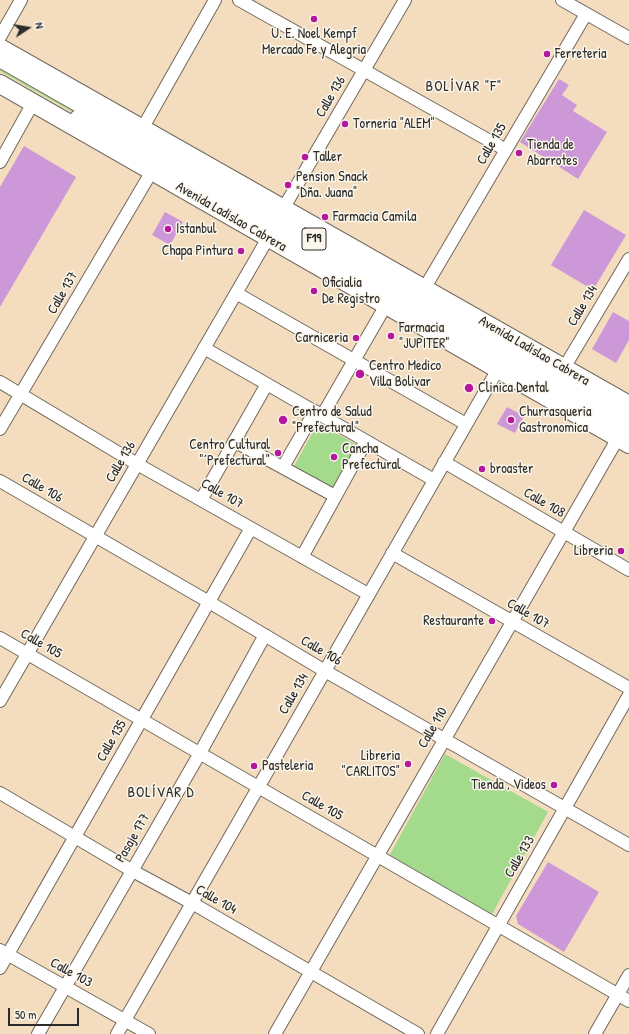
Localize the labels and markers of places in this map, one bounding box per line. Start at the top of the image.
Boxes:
marker: U. E. Noel Kempf Mercado Fe y Alegria [309,14,319,24]
place label: U. E. Noel Kempf Mercado Fe y Alegria [262,26,366,58]
place label: Ferreteria [555,46,607,62]
marker: Ferreteria [542,49,552,59]
place label: Torneria "ALEM" [353,116,435,132]
marker: Torneria "ALEM" [340,119,350,129]
place label: Tienda de Abarrotes [527,137,577,170]
marker: Tienda de Abarrotes [514,148,524,158]
place label: Taller [313,149,342,165]
marker: Taller [300,152,310,162]
place label: Pension Snack "Dña. Juana" [296,169,368,202]
marker: Pension Snack "Dña. Juana" [283,180,293,190]
place label: Farmacia Camila [333,209,416,225]
marker: Farmacia Camila [320,212,330,222]
place label: Istanbul [176,221,216,237]
marker: Istanbul [163,224,173,234]
place label: Chapa Pintura [162,243,233,259]
marker: Chapa Pintura [236,246,246,256]
place label: Oficialia De Registro [322,275,380,308]
marker: Oficialia De Registro [309,286,319,296]
place label: Farmacia "JUPITER" [399,320,449,352]
place label: Carniceria [295,330,348,346]
marker: Farmacia "JUPITER" [386,331,396,341]
marker: Carniceria [351,333,361,343]
place label: Centro Medico Villa Bolivar [369,358,441,390]
marker: Centro Medico Villa Bolivar [354,368,366,380]
place label: Clinica Dental [478,380,549,396]
marker: Clinica Dental [463,382,475,394]
place label: Centro de Salud "Prefectural" [292,404,372,436]
place label: Churrasqueria Gastronomica [519,404,591,436]
marker: Centro de Salud "Prefectural" [277,414,289,426]
marker: Churrasqueria Gastronomica [506,415,516,425]
place label: Centro Cultural "´Prefectural" [189,437,270,470]
place label: Cancha Prefectural [342,441,401,474]
marker: Centro Cultural "´Prefectural" [273,448,283,458]
marker: Cancha Prefectural [329,452,339,462]
place label: broaster [490,461,533,477]
marker: broaster [477,464,487,474]
place label: Libreria [574,543,613,559]
marker: Libreria [616,546,626,556]
place label: Restaurante [423,613,484,629]
marker: Restaurante [487,616,497,626]
place label: Libreria "CARLITOS" [341,748,400,780]
place label: Pasteleria [262,758,313,774]
marker: Libreria "CARLITOS" [403,759,413,769]
marker: Pasteleria [249,761,259,771]
place label: Tienda , Videos [471,777,546,793]
marker: Tienda , Videos [549,780,559,790]

